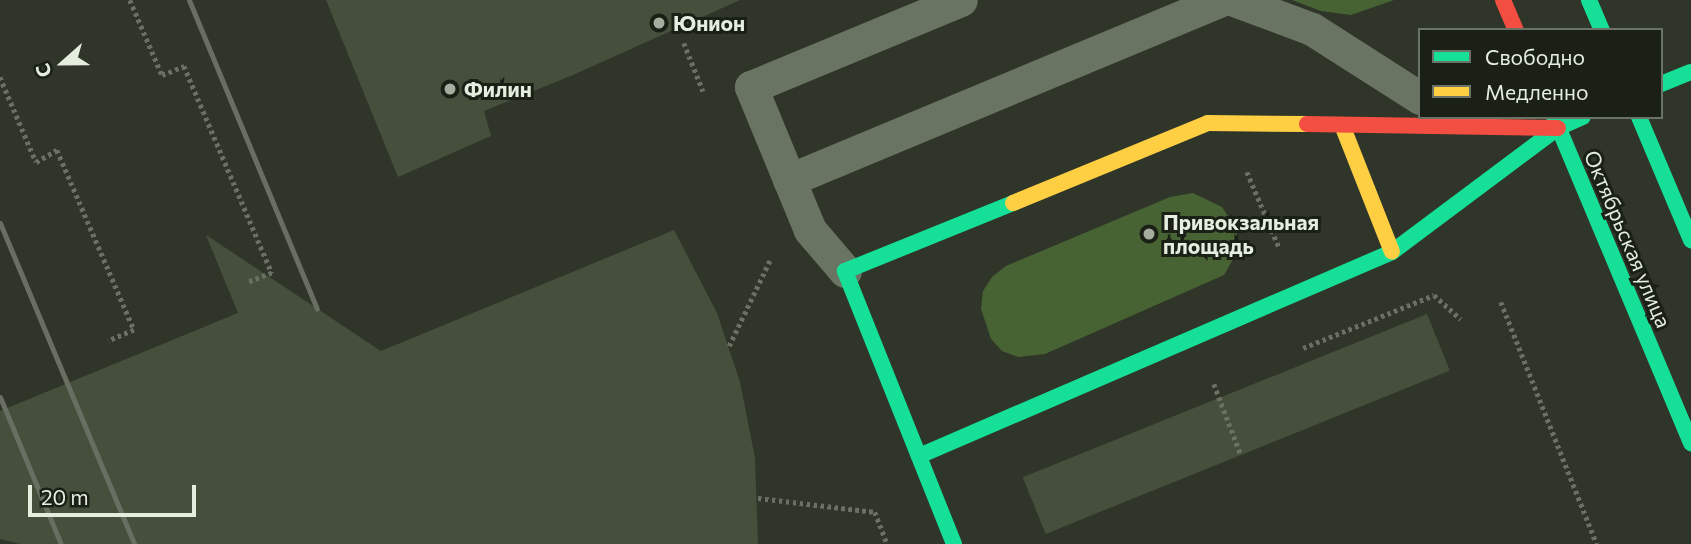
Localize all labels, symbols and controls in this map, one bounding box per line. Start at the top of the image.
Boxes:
place label: Юнион [673,10,745,36]
marker: Юнион [651,15,667,31]
north arrow [28,28,98,98]
legend [1418,28,1663,119]
text: Свободно [1485,44,1585,69]
text: С [30,61,56,81]
place label: Филин [464,76,532,102]
text: Медленно [1485,79,1589,104]
marker: Филин [442,81,458,97]
street label: Октябрьская улица [1579,147,1677,331]
place label: Привокзальная площадь [1163,209,1319,259]
marker: Привокзальная площадь [1141,226,1157,242]
scale bar [32,470,200,514]
text: 20 m [41,484,89,509]

